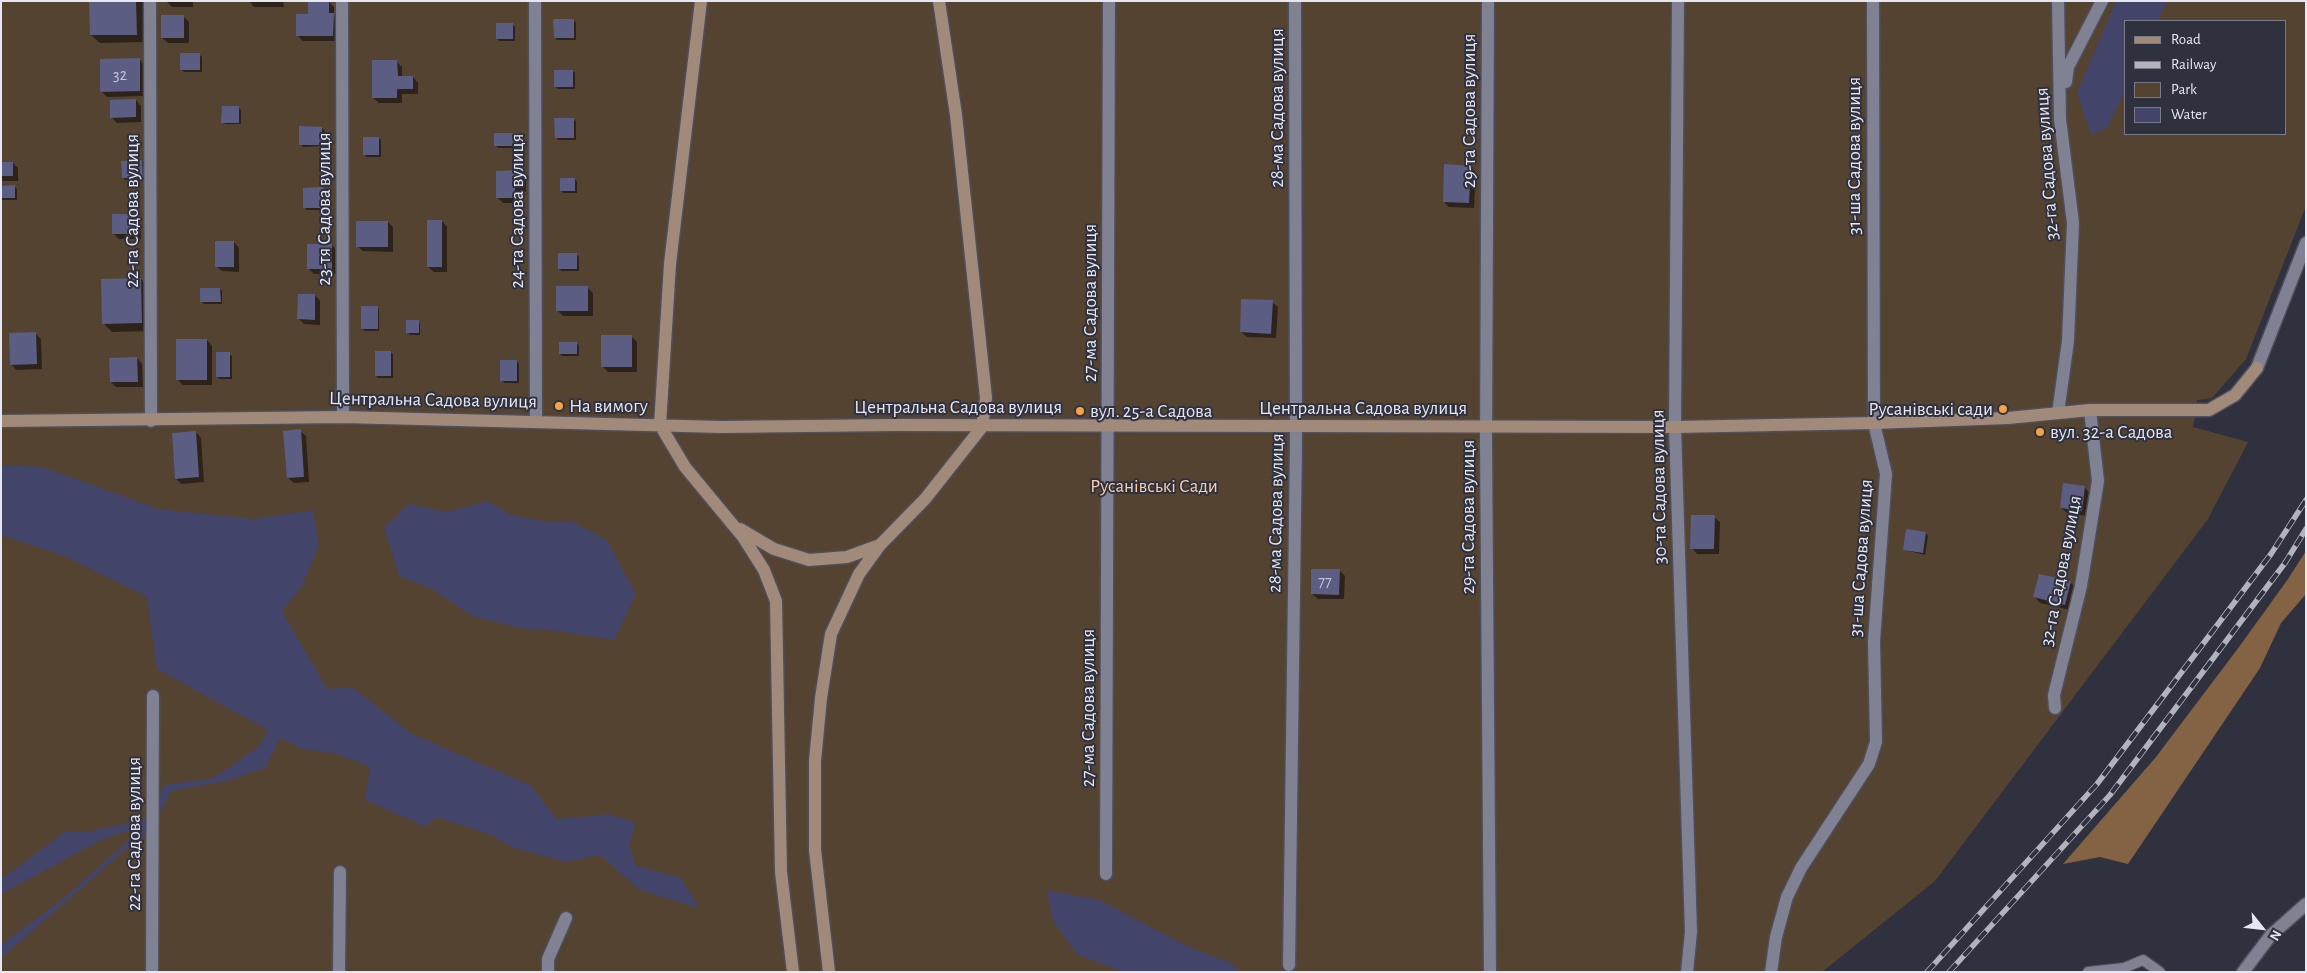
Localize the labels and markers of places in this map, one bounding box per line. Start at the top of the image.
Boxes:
place label: На вимогу [569,395,648,417]
place label: Русанівські сади [1868,398,1993,420]
marker: На вимогу [553,400,565,412]
place label: вул. 25-а Садова [1090,400,1213,422]
marker: Русанівські сади [1997,403,2009,415]
marker: вул. 25-а Садова [1074,405,1086,417]
place label: вул. 32-а Садова [2050,421,2172,443]
marker: вул. 32-а Садова [2034,426,2046,438]

